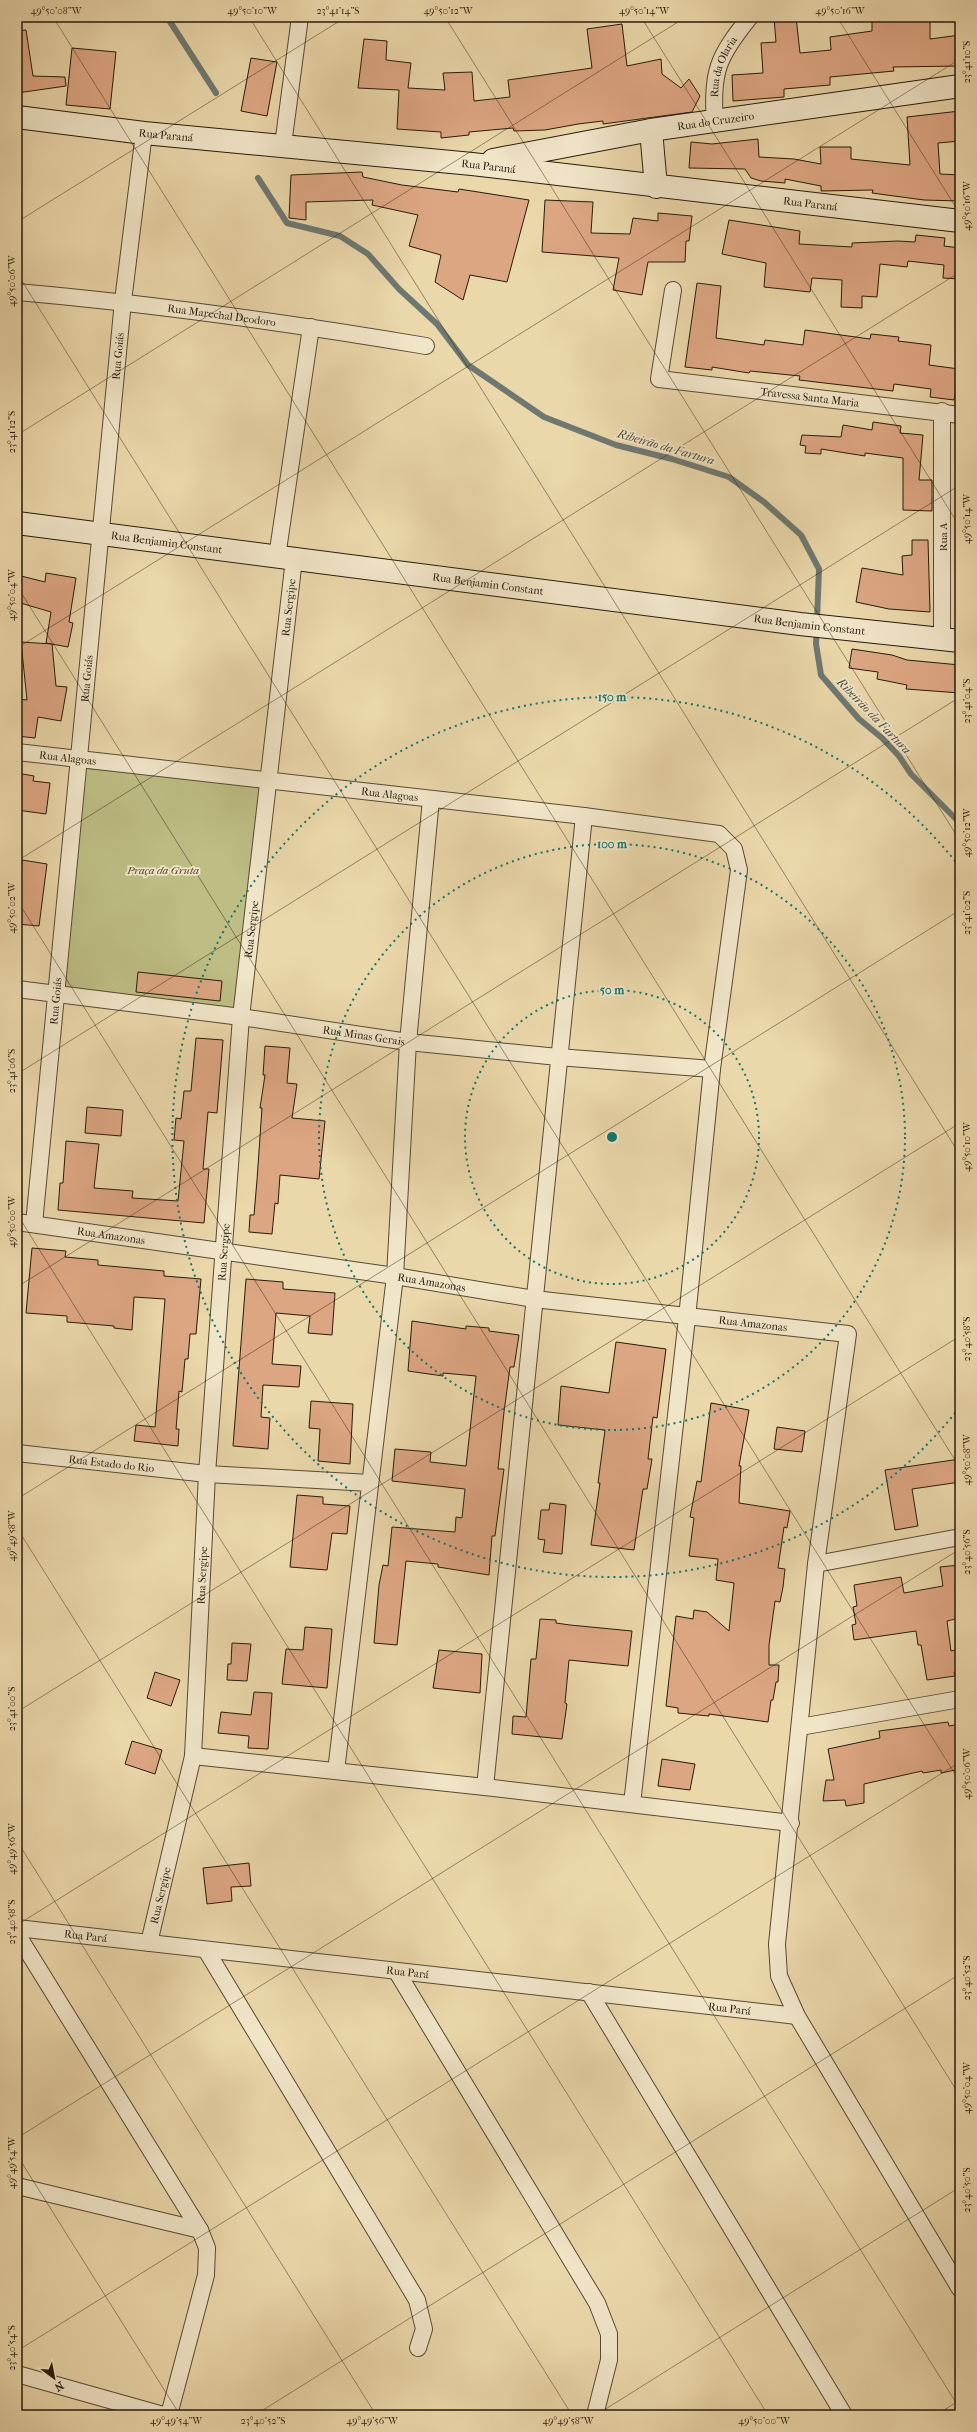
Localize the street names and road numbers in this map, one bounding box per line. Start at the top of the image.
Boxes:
street label: Rua da Olaria [707,33,740,98]
street label: Rua do Cruzeiro [676,109,755,133]
street label: Rua Paraná [138,126,194,144]
street label: Rua Paraná [461,157,517,176]
street label: Rua Paraná [782,194,839,213]
street label: Rua Marechal Deodoro [167,301,277,329]
street label: Rua Goiás [109,332,126,380]
street label: Travessa Santa Maria [760,385,861,409]
street label: Rua A [937,522,950,551]
street label: Rua Benjamin Constant [110,529,223,556]
street label: Rua Benjamin Constant [432,570,545,597]
street label: Rua Sergipe [279,577,298,637]
street label: Rua Benjamin Constant [753,612,866,637]
street label: Rua Goiás [78,654,95,703]
street label: Rua Alagoas [38,748,97,767]
street label: Rua Alagoas [360,784,419,804]
street label: Rua Sergipe [241,899,261,959]
street label: Rua Goiás [47,977,64,1025]
street label: Rua Minas Gerais [322,1023,406,1048]
street label: Rua Sergipe [215,1222,232,1281]
street label: Rua Amazonas [76,1224,146,1247]
street label: Rua Amazonas [397,1270,467,1294]
street label: Rua Amazonas [718,1313,788,1334]
street label: Rua Estado do Rio [68,1452,155,1475]
street label: Rua Sergipe [194,1546,210,1605]
street label: Rua Sergipe [147,1865,173,1925]
street label: Rua Pará [64,1927,109,1945]
street label: Rua Pará [385,1963,430,1981]
street label: Rua Pará [707,2000,752,2017]

